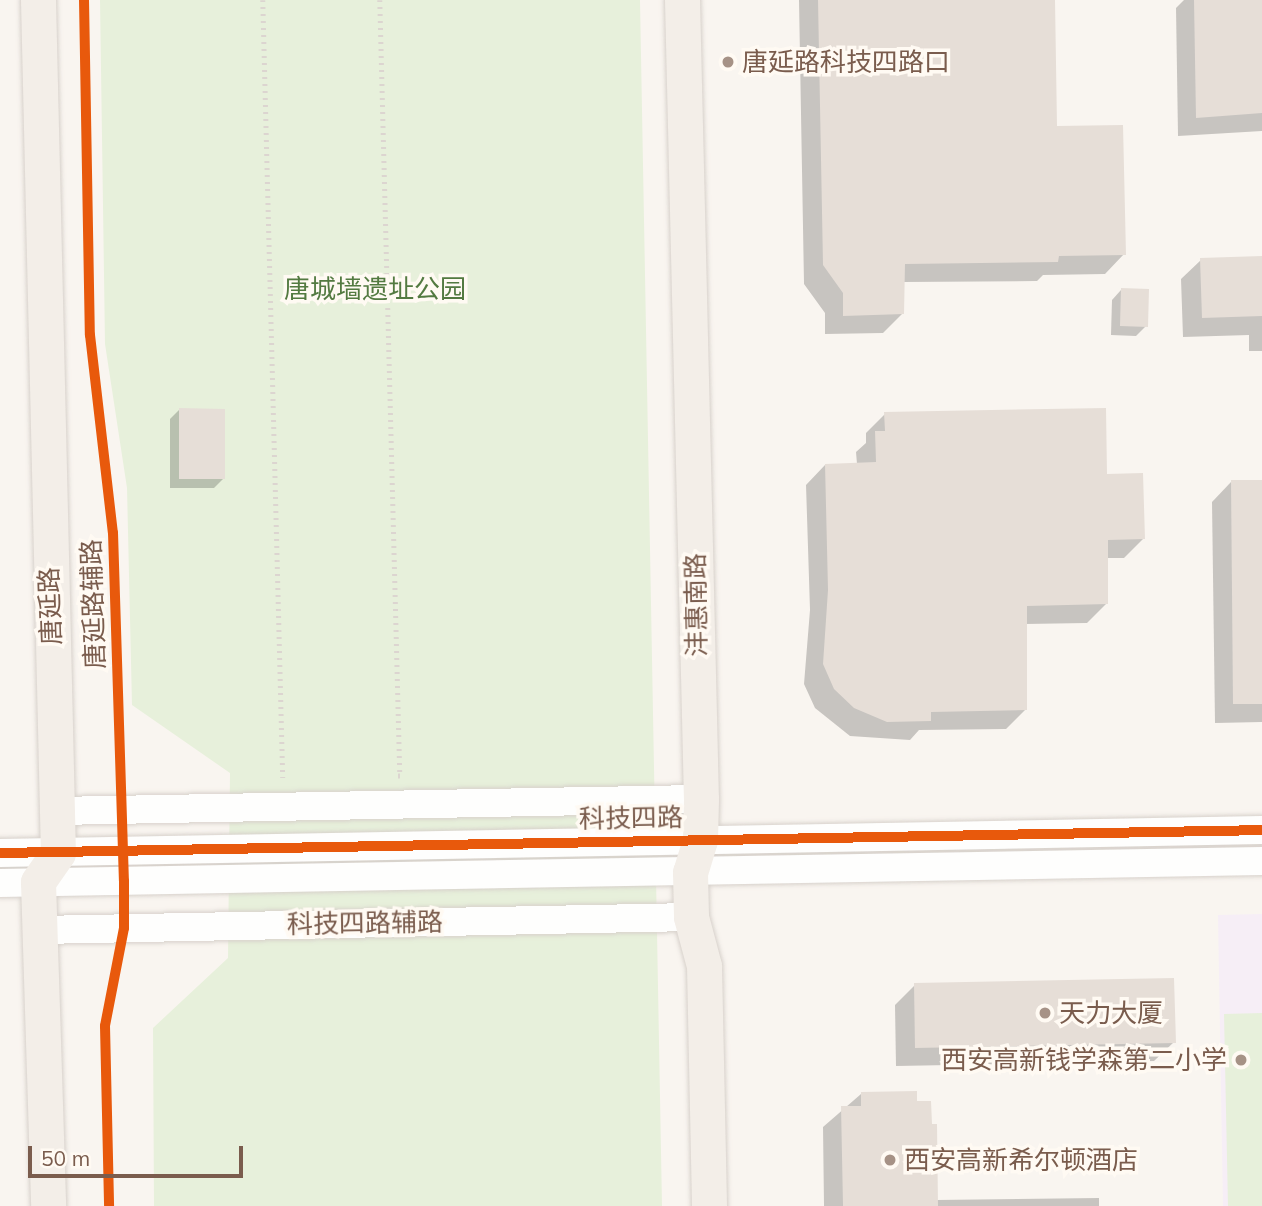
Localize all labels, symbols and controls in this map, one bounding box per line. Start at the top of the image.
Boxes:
place label: 唐延路科技四路口 [742,46,950,78]
marker: 唐延路科技四路口 [720,54,736,70]
park label: 唐城墙遗址公园 [284,273,466,305]
street label: 唐延路辅路 [75,538,111,670]
street label: 沣惠南路 [679,553,713,657]
street label: 唐延路 [33,566,67,646]
street label: 科技四路 [579,801,683,835]
street label: 科技四路辅路 [287,906,443,940]
place label: 天力大厦 [1059,997,1163,1029]
marker: 天力大厦 [1037,1005,1053,1021]
place label: 西安高新钱学森第二小学 [941,1044,1227,1076]
marker: 西安高新钱学森第二小学 [1233,1052,1249,1068]
scale bar [32,1132,247,1176]
place label: 西安高新希尔顿酒店 [904,1144,1138,1176]
text: 50 m [41,1145,90,1171]
marker: 西安高新希尔顿酒店 [882,1152,898,1168]

